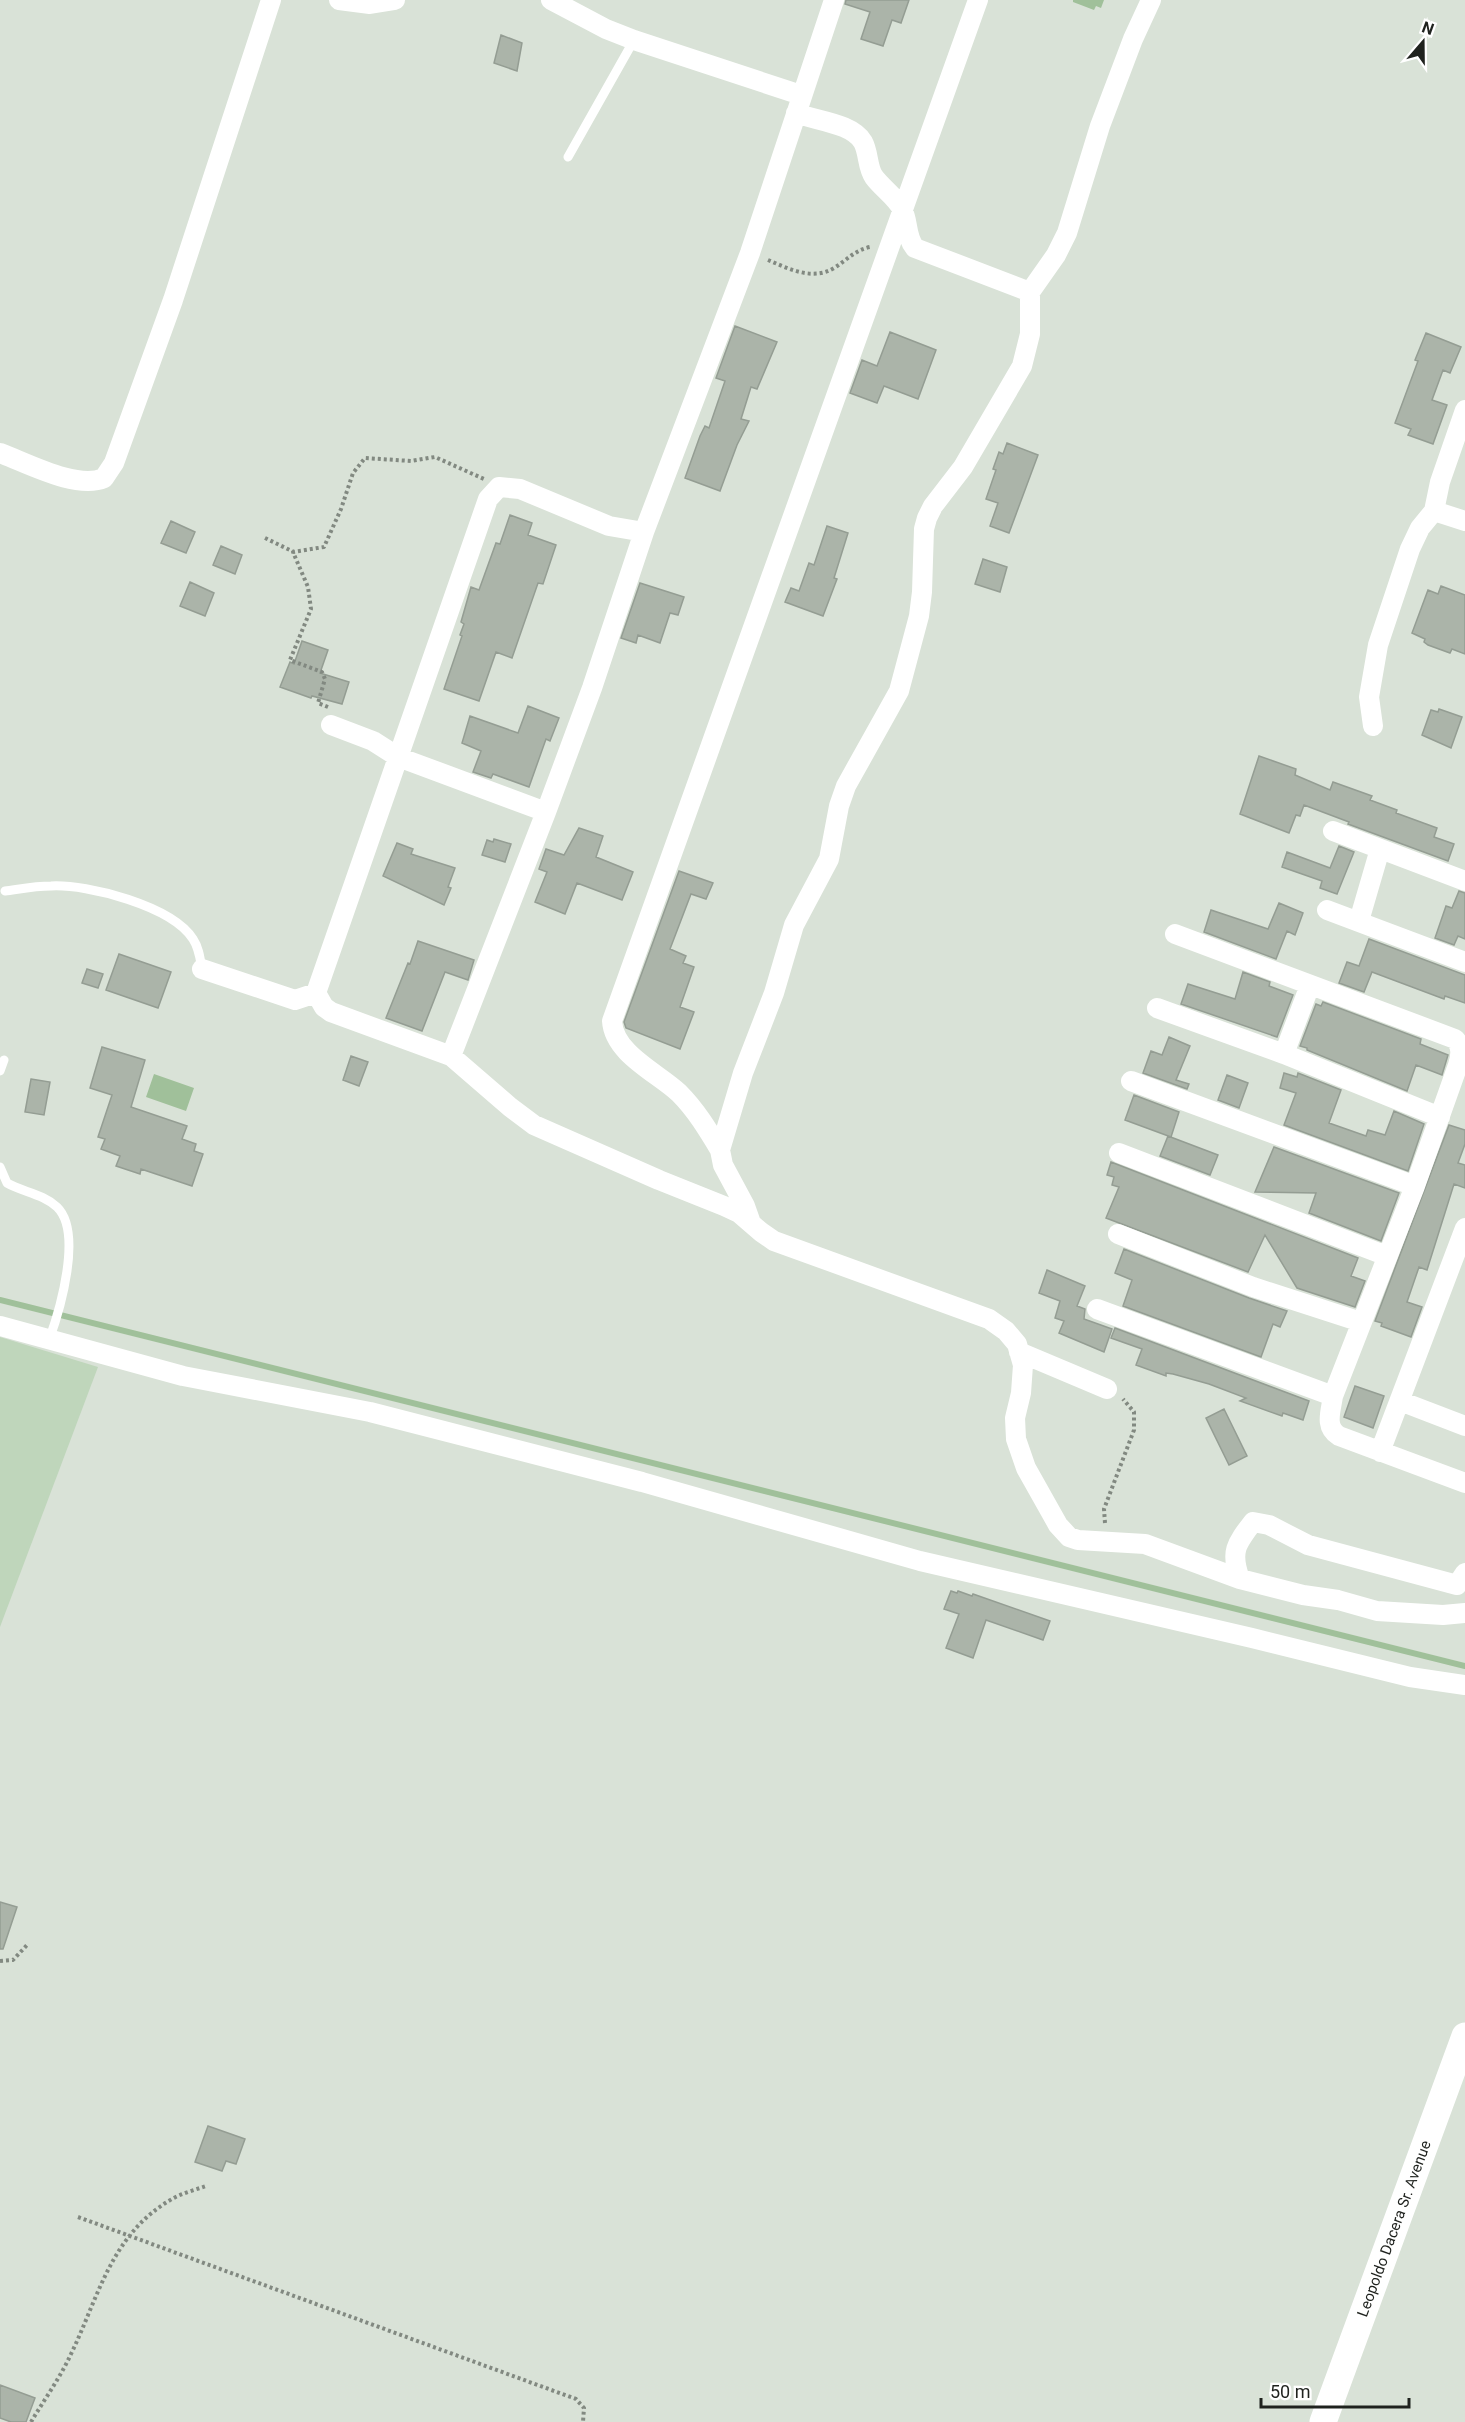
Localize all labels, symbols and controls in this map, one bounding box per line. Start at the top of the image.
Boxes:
north arrow [1393,12,1453,72]
text: N [1419,18,1437,39]
street label: Leopoldo Dacera Sr. Avenue [1353,2138,1435,2319]
scale bar [1261,2371,1410,2409]
text: 50 m [1270,2381,1310,2402]

